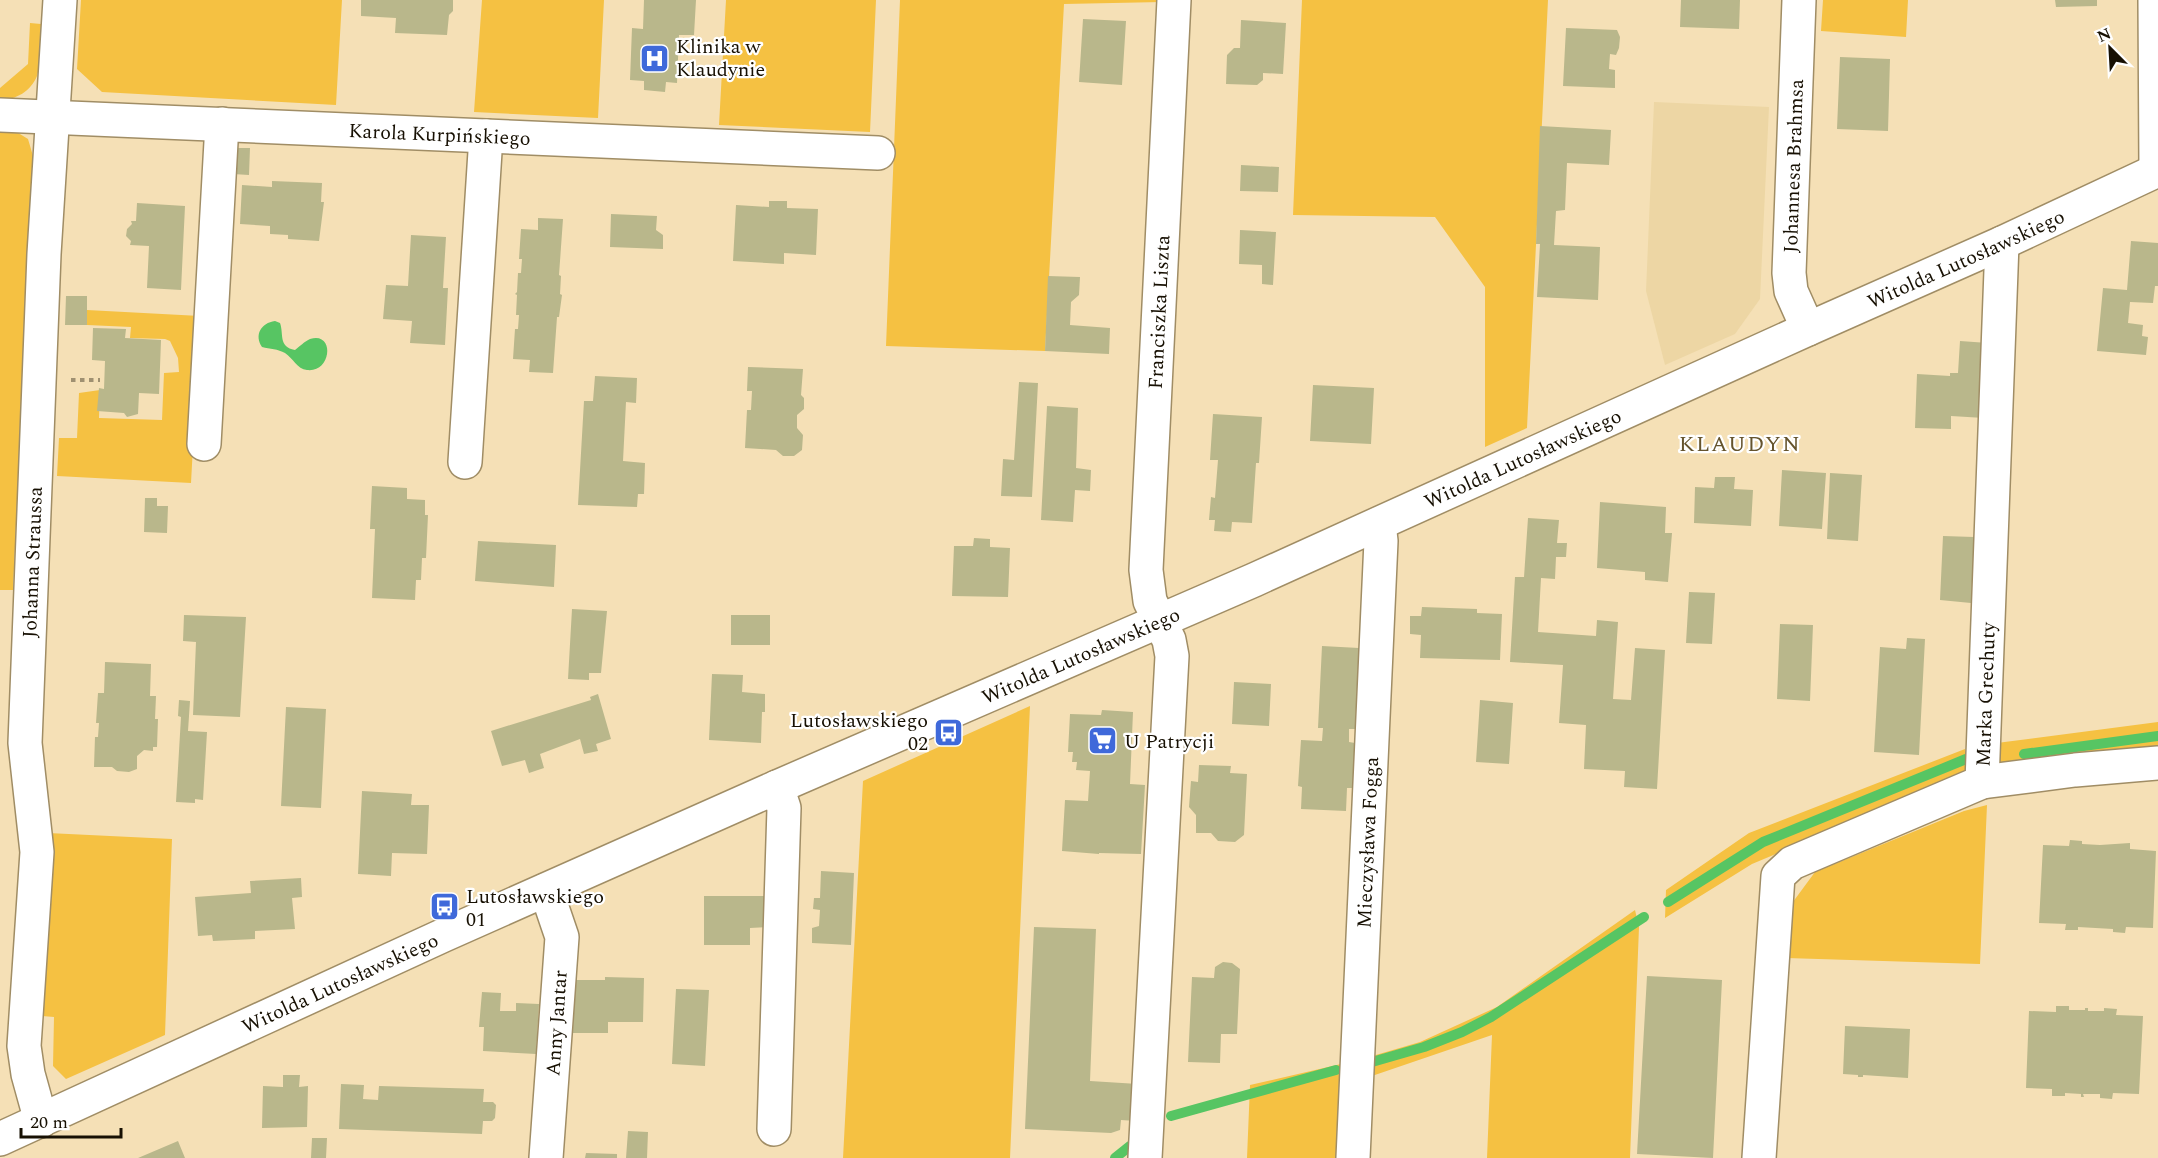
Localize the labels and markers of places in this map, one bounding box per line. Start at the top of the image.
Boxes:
place label: Klinika w Klaudynie [676,32,765,85]
hospital icon: Klinika w Klaudynie [639,42,671,74]
place label: Lutosławskiego 02 [790,706,928,759]
bus stop icon: Lutosławskiego 02 [933,716,965,748]
supermarket icon: U Patrycji [1087,725,1119,757]
place label: U Patrycji [1124,727,1214,757]
place label: Lutosławskiego 01 [466,882,604,935]
bus stop icon: Lutosławskiego 01 [429,891,461,923]

